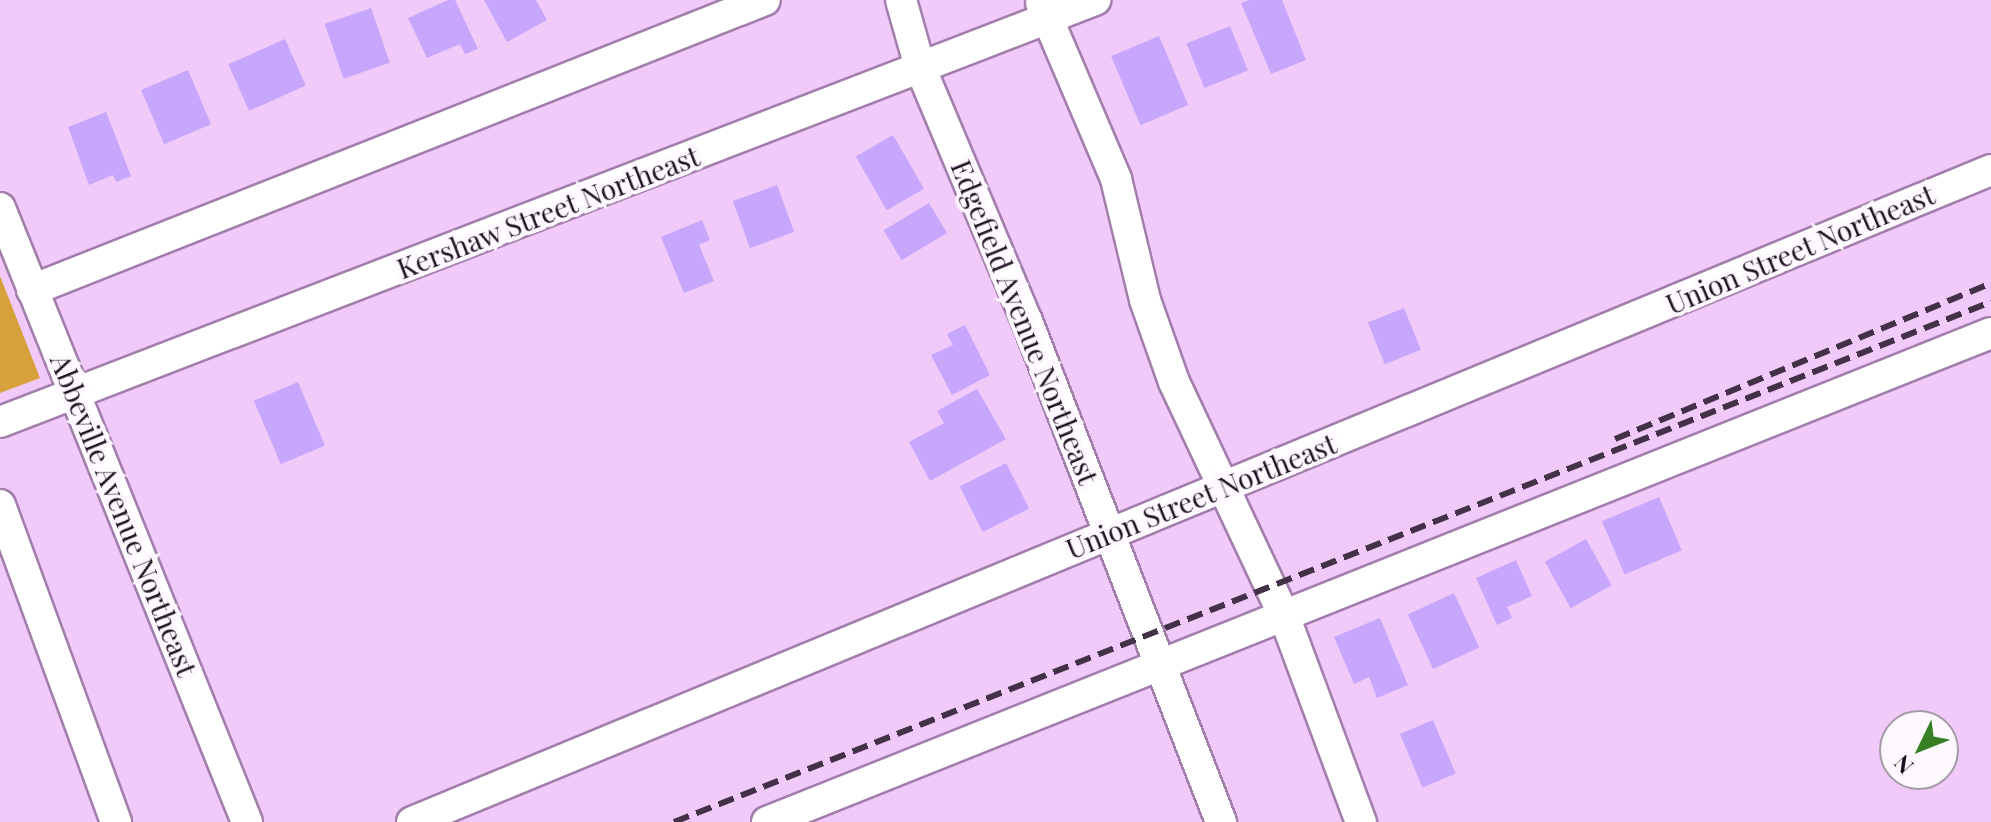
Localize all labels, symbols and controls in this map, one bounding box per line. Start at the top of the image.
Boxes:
street label: Kershaw Street Northeast [391,139,705,285]
street label: Edgefield Avenue Northeast [944,154,1106,490]
street label: Union Street Northeast [1661,177,1939,321]
street label: Abbeville Avenue Northeast [44,349,204,681]
street label: Union Street Northeast [1061,426,1341,566]
north arrow [1879,710,1959,790]
text: N [1887,749,1919,781]

